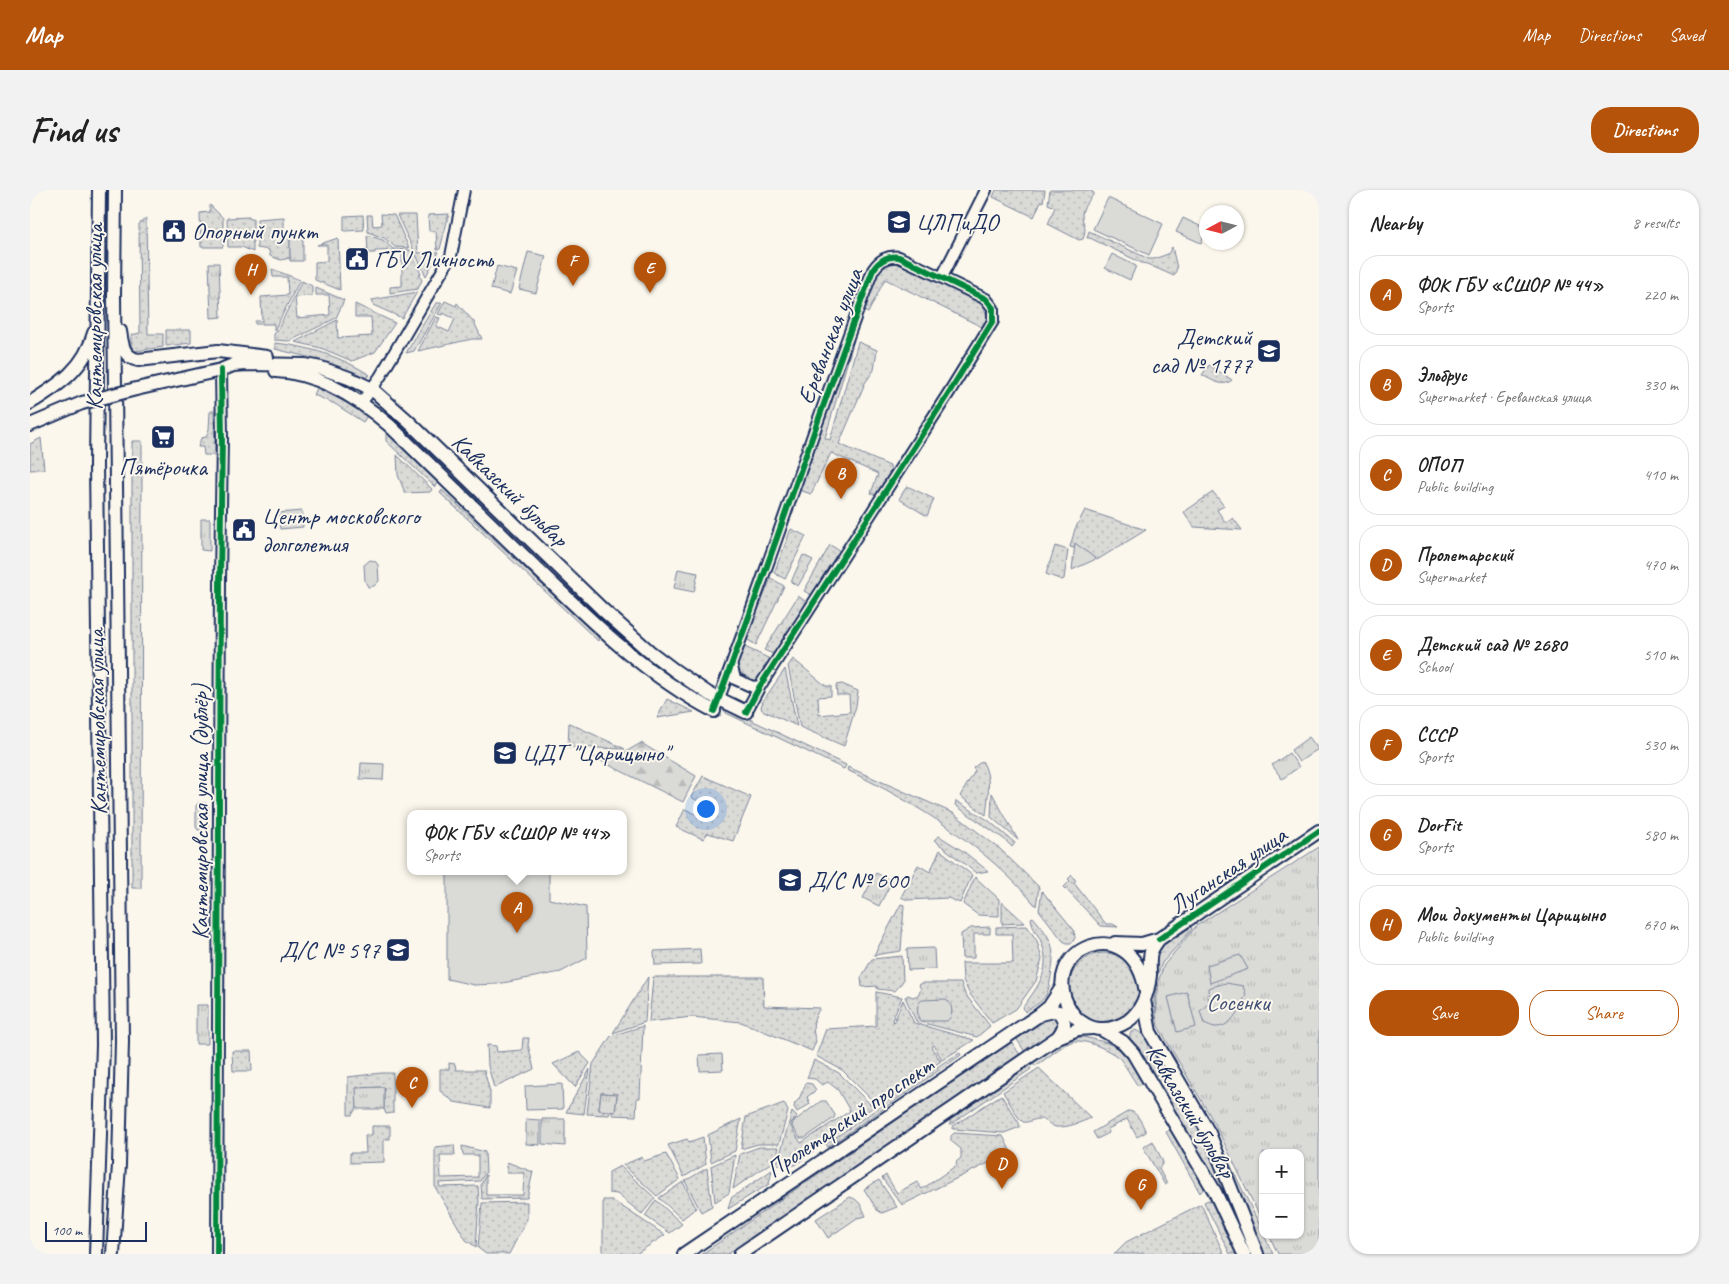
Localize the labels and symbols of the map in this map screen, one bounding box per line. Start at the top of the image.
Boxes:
north arrow [1199,205,1244,250]
place label: ЦЛПиДО [916,207,1001,237]
school or university icon: ЦЛПиДО [886,209,912,235]
place label: Опорный пункт [192,216,319,246]
public building icon: Опорный пункт [161,218,187,244]
street label: Кантемировская улица [79,222,109,410]
place label: ГБУ Личность [374,244,494,274]
pin: F [557,245,589,286]
public building icon: ГБУ Личность [344,246,370,272]
pin: E [634,252,666,293]
pin: H [235,254,267,295]
street label: Ереванская улица [790,262,870,408]
place label: Детский сад № 1777 [1151,322,1254,380]
school or university icon: Детский сад № 1777 [1256,338,1282,364]
supermarket icon: Пятёрочка [150,424,176,450]
street label: Кавказский бульвар [445,427,576,555]
place label: Пятёрочка [119,452,208,482]
pin: B [825,458,857,499]
place label: Центр московского долголетия [262,501,422,559]
public building icon: Центр московского долголетия [231,517,257,543]
street label: Кантемировская улица [80,627,114,815]
street label: Кантемировская улица (дублёр) [185,683,215,940]
place label: ЦДТ "Царицыно" [522,738,674,768]
school or university icon: ЦДТ "Царицыно" [492,740,518,766]
your location [693,796,719,822]
street label: Луганская улица [1164,819,1294,920]
place label: Д/C № 600 [808,865,911,895]
school or university icon: Д/C № 600 [777,867,803,893]
pin: A [501,892,533,933]
place label: Д/C № 597 [280,935,381,965]
school or university icon: Д/C № 597 [385,937,411,963]
park label: Сосенки [1207,987,1272,1017]
street label: Кавказский бульвар [1139,1039,1244,1185]
street label: Пролетарский проспект [760,1049,940,1184]
pin: C [396,1067,428,1108]
pin: D [986,1148,1018,1189]
pin: G [1125,1169,1157,1210]
scale bar [45,1219,148,1242]

